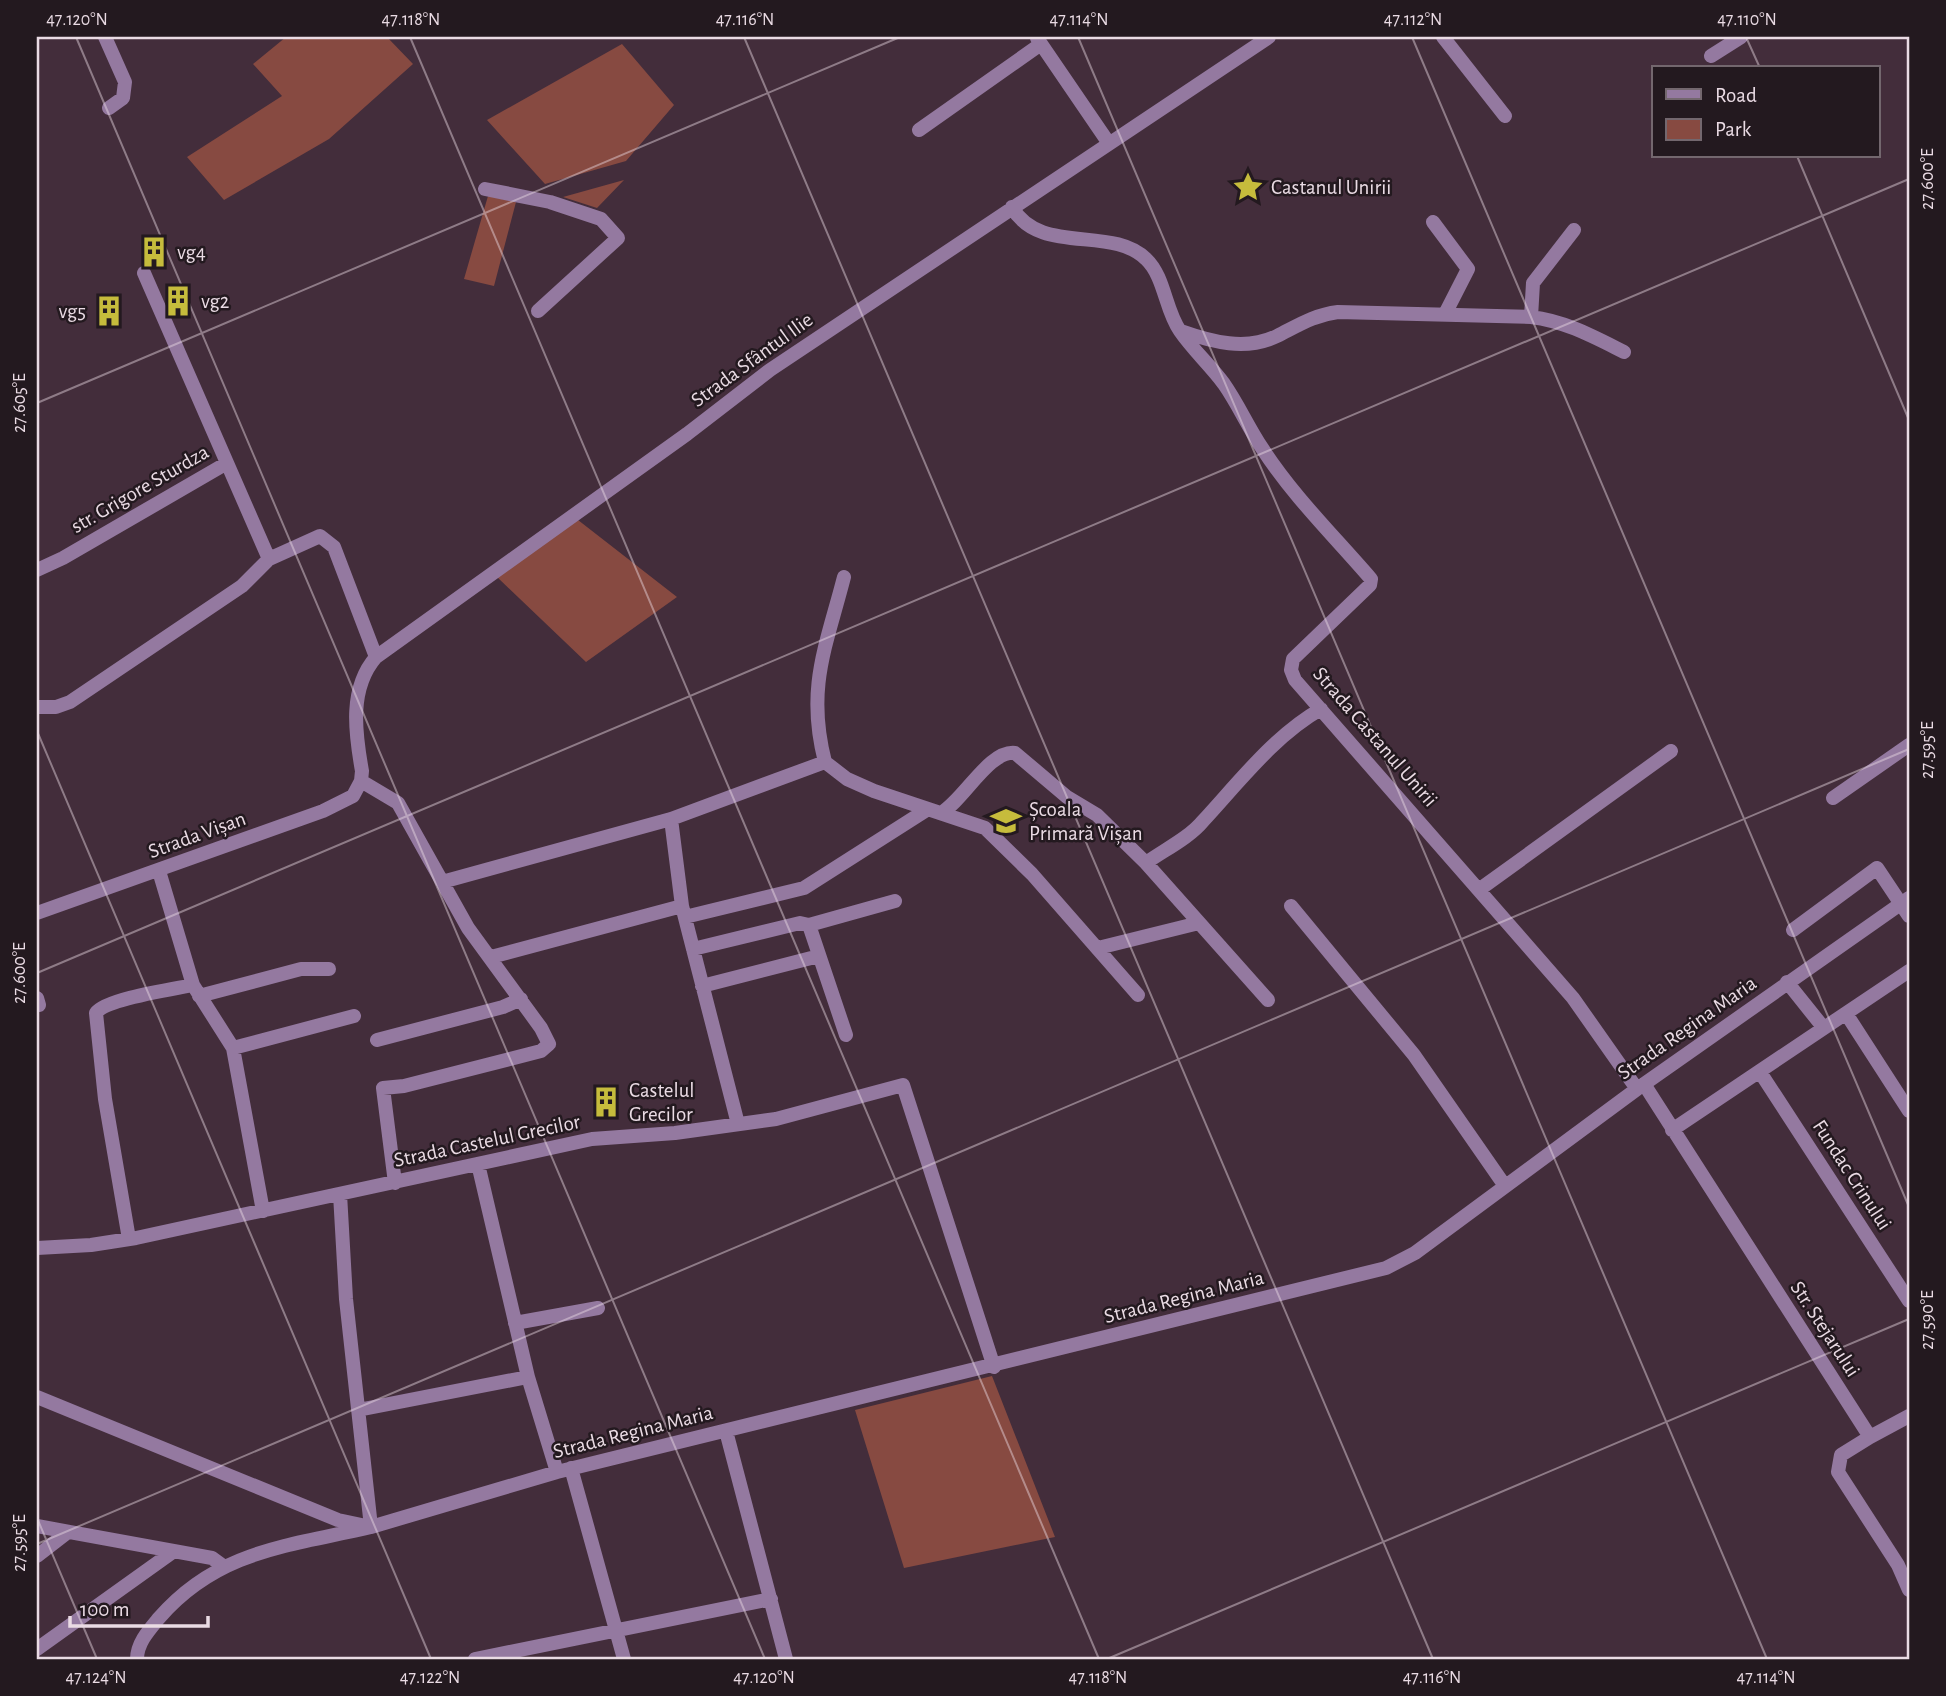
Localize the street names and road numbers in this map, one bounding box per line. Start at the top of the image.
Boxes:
street label: Strada Sfântul Ilie [687,309,817,411]
street label: str. Grigore Sturdza [68,441,213,537]
street label: Strada Castanul Unirii [1309,663,1441,811]
street label: Strada Vișan [146,808,249,864]
street label: Strada Regina Maria [1614,972,1760,1084]
street label: Strada Castelul Grecilor [392,1111,582,1171]
street label: Fundac Crinului [1809,1116,1895,1234]
street label: Strada Regina Maria [1102,1267,1266,1327]
street label: Str. Stejarului [1786,1277,1864,1381]
street label: Strada Regina Maria [551,1402,715,1462]

